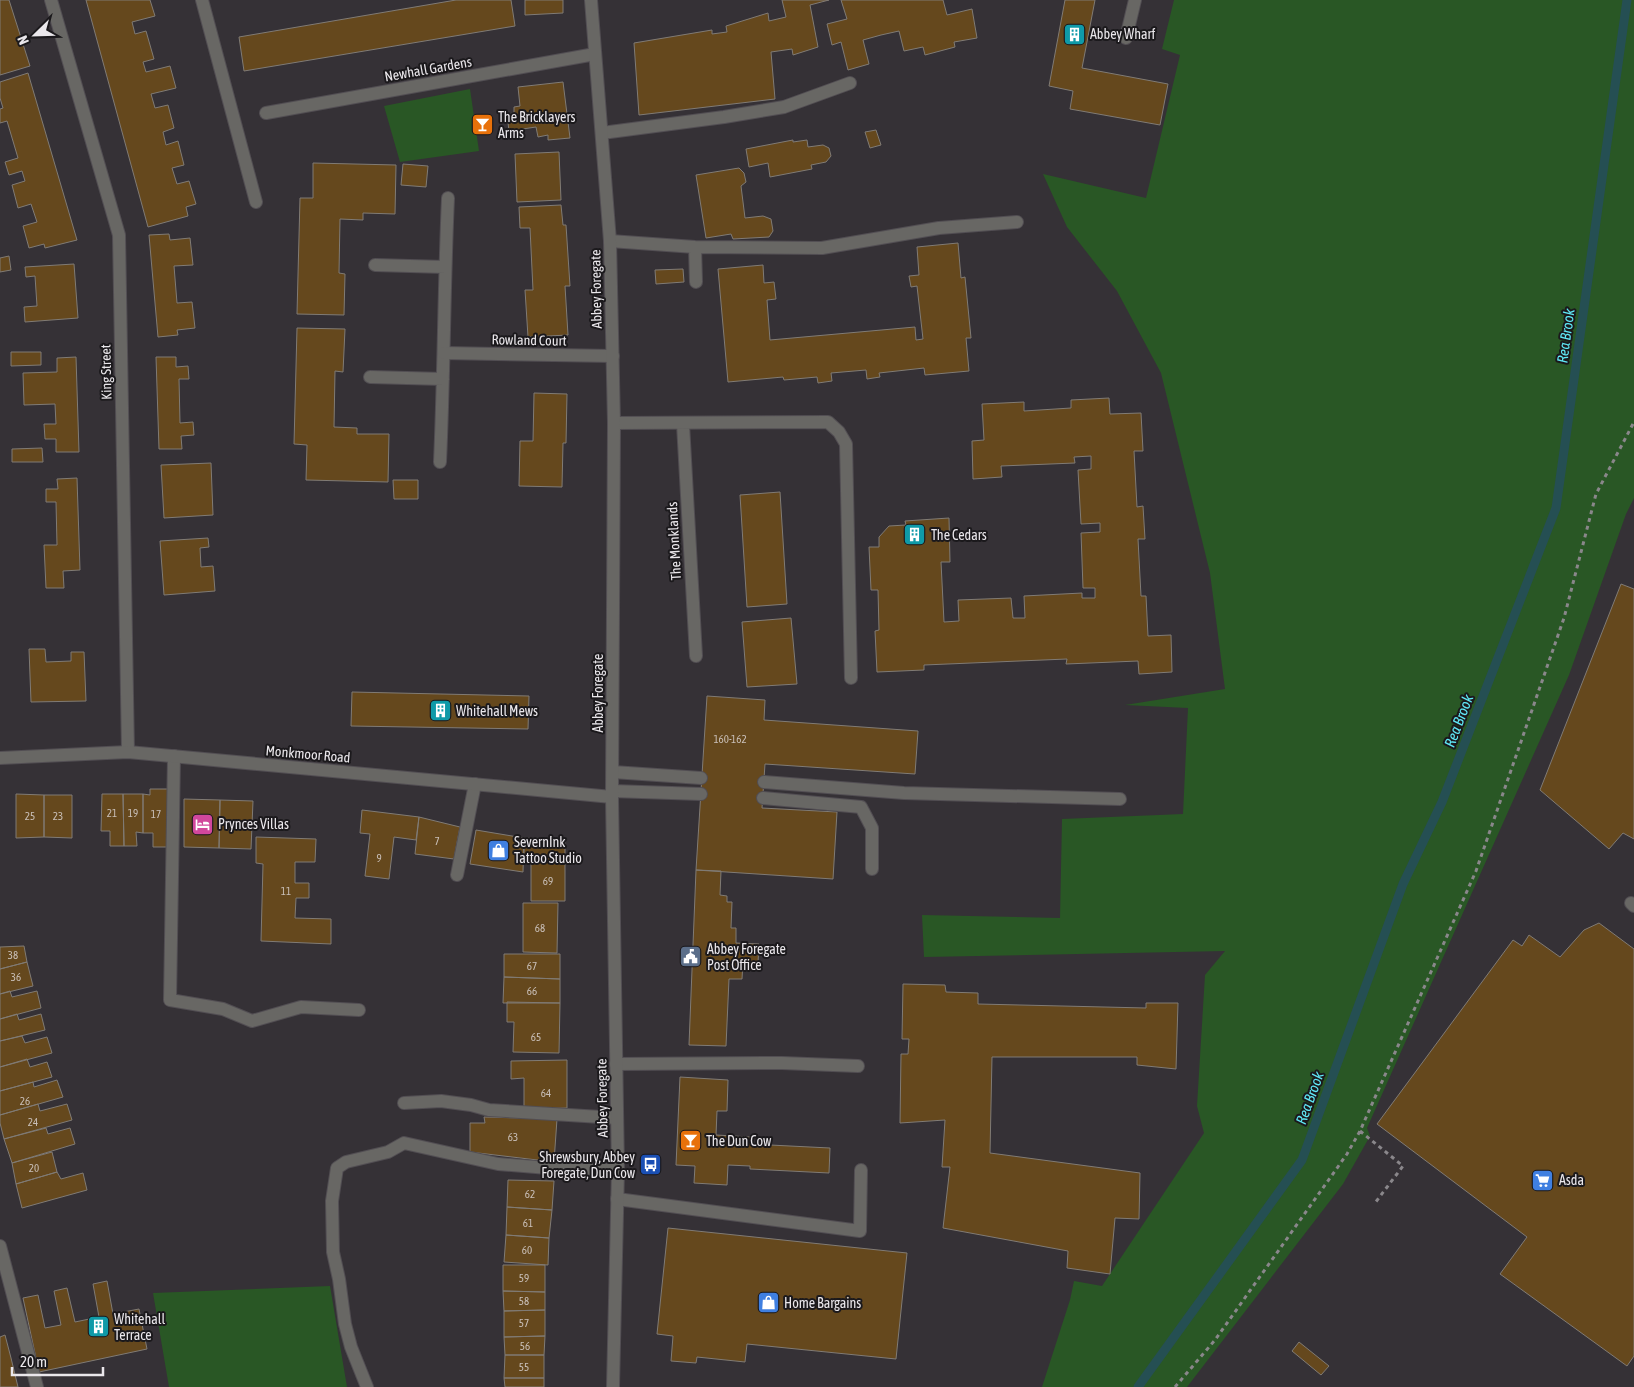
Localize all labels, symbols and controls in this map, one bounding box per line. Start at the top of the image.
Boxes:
north arrow [10,10,60,60]
building icon: Abbey Wharf [1062,22,1086,46]
place label: Abbey Wharf [1090,26,1155,42]
text: N [14,33,32,47]
street label: Newhall Gardens [383,53,473,85]
place label: The Bricklayers Arms [498,109,576,141]
bar icon: The Bricklayers Arms [470,113,494,137]
street label: Abbey Foregate [587,249,605,329]
water label: Rea Brook [1553,307,1578,364]
street label: Rowland Court [491,331,567,349]
street label: King Street [98,344,114,400]
street label: The Monklands [664,501,684,581]
building icon: The Cedars [903,523,927,547]
place label: The Cedars [931,527,987,543]
street label: Abbey Foregate [590,654,606,732]
water label: Rea Brook [1441,692,1476,749]
building icon: Whitehall Mews [428,699,452,723]
place label: Whitehall Mews [456,703,538,719]
house number: 160-162 [713,733,747,745]
street label: Monkmoor Road [265,742,351,766]
house number: 21 [107,807,117,819]
house number: 19 [128,807,138,819]
house number: 17 [151,808,161,820]
house number: 25 [25,810,35,822]
house number: 23 [53,810,63,822]
hotel icon: Prynces Villas [190,812,214,836]
place label: Prynces Villas [218,816,289,832]
place label: SevernInk Tattoo Studio [514,834,582,866]
house number: 7 [434,835,440,847]
shop icon: SevernInk Tattoo Studio [486,838,510,862]
house number: 9 [376,852,382,864]
house number: 69 [543,875,553,887]
house number: 11 [281,885,291,897]
house number: 68 [535,922,545,934]
place label: Abbey Foregate Post Office [707,941,786,973]
public building icon: Abbey Foregate Post Office [679,945,703,969]
house number: 38 [8,949,18,961]
house number: 67 [527,960,537,972]
house number: 36 [11,971,21,983]
house number: 66 [527,985,537,997]
house number: 65 [531,1031,541,1043]
street label: Abbey Foregate [593,1058,611,1138]
water label: Rea Brook [1292,1069,1327,1126]
house number: 64 [541,1087,551,1099]
house number: 26 [20,1095,30,1107]
house number: 24 [28,1116,38,1128]
bar icon: The Dun Cow [678,1129,702,1153]
house number: 63 [508,1131,518,1143]
place label: The Dun Cow [706,1133,772,1149]
place label: Shrewsbury, Abbey Foregate, Dun Cow [539,1149,636,1181]
bus stop icon: Shrewsbury, Abbey Foregate, Dun Cow [639,1153,663,1177]
house number: 20 [29,1162,39,1174]
supermarket icon: Asda [1531,1168,1555,1192]
place label: Asda [1559,1172,1584,1188]
house number: 62 [525,1188,535,1200]
house number: 61 [523,1217,533,1229]
house number: 60 [522,1244,532,1256]
house number: 59 [519,1272,529,1284]
shop icon: Home Bargains [756,1291,780,1315]
house number: 58 [519,1295,529,1307]
place label: Home Bargains [784,1295,861,1311]
place label: Whitehall Terrace [114,1311,165,1343]
building icon: Whitehall Terrace [86,1315,110,1339]
house number: 57 [519,1317,529,1329]
house number: 56 [520,1340,530,1352]
scale bar [12,1344,104,1376]
text: 20 m [20,1353,47,1370]
house number: 55 [519,1361,529,1373]

